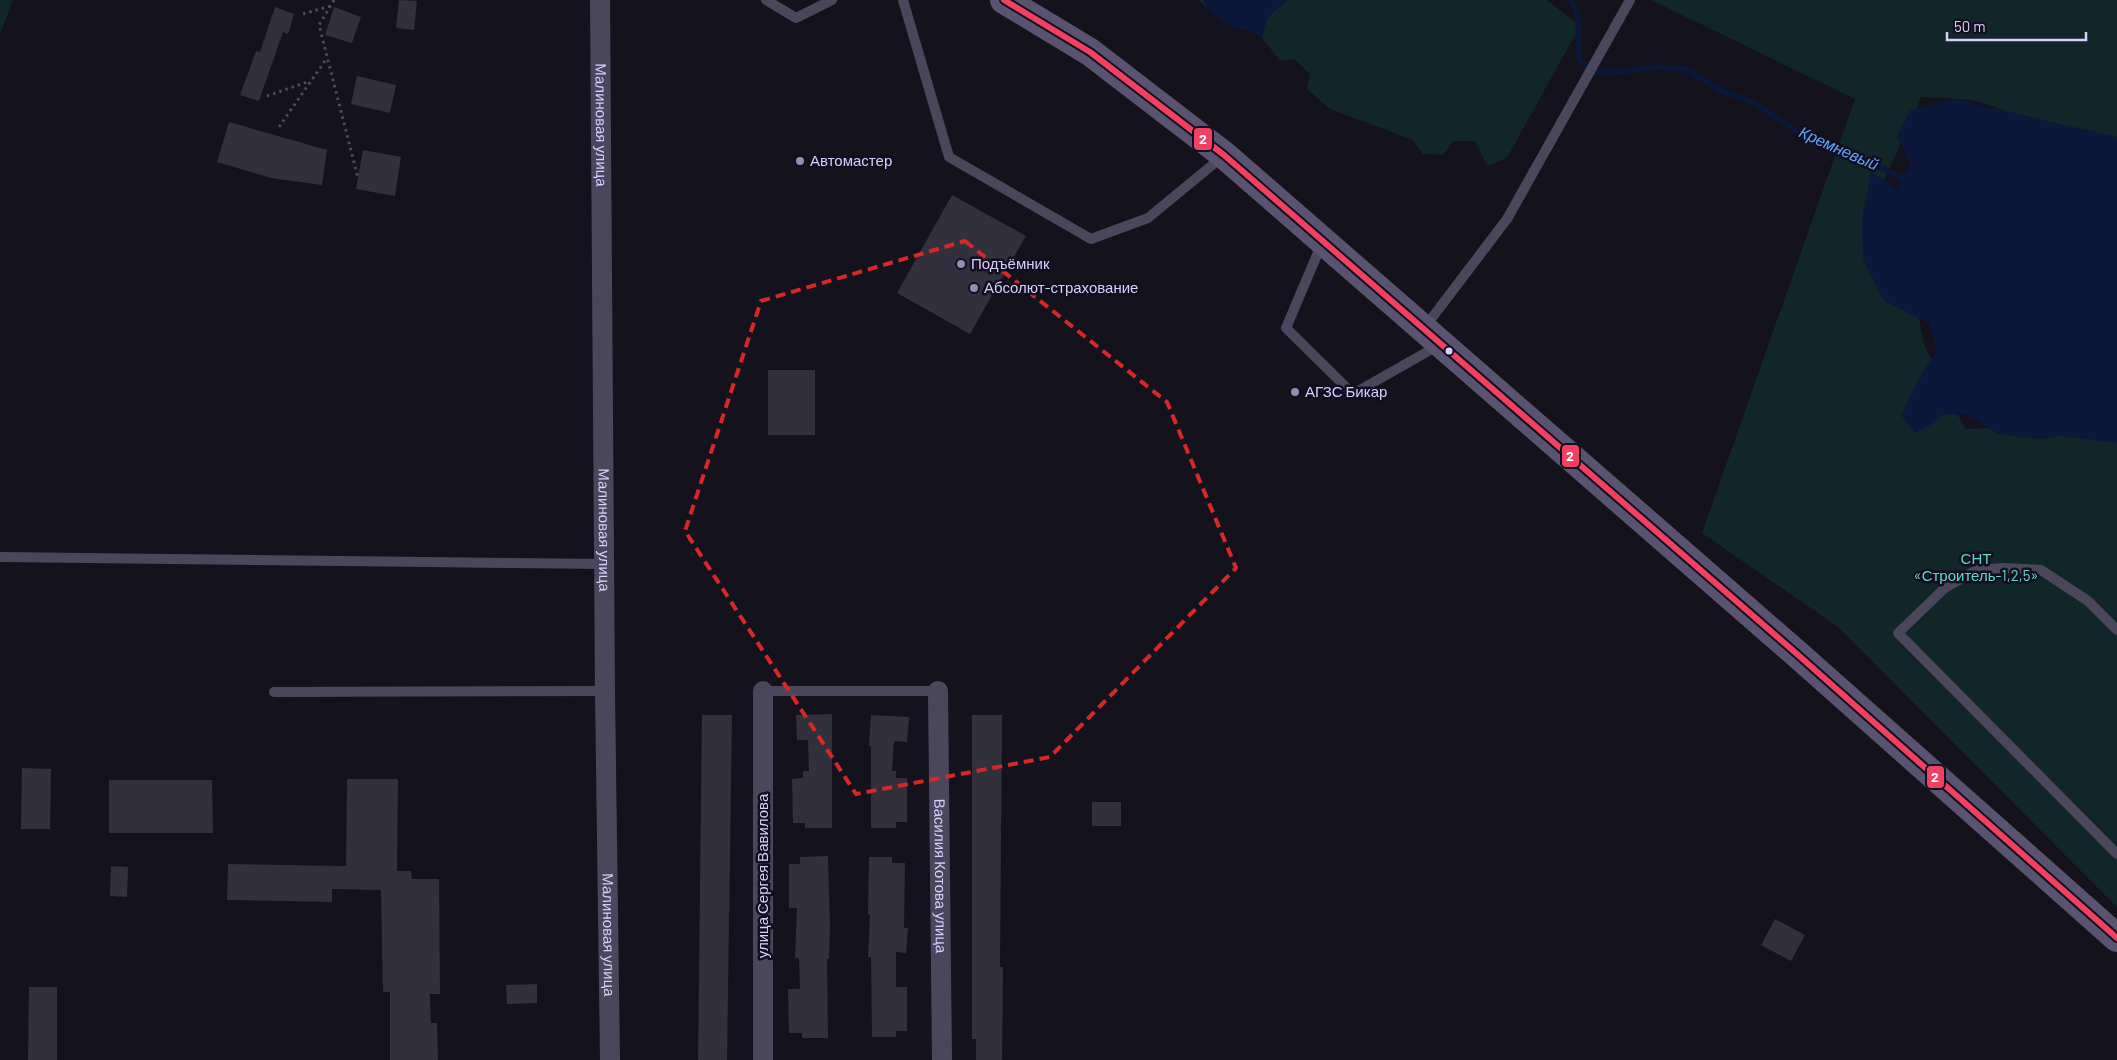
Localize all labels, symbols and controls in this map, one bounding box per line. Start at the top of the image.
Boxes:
scale bar [1947,10,2086,42]
text: 50 m [1954,17,1986,35]
street label: Малиновая улица [592,63,611,187]
water label: Кремневый [1797,122,1882,173]
line badge: 2 [1193,127,1213,151]
text: 2 [1199,130,1207,147]
place label: Автомастер [810,151,892,169]
marker: Автомастер [794,155,806,167]
place label: Подъёмник [971,254,1050,272]
marker: Подъёмник [955,258,967,270]
place label: Абсолют-страхование [984,278,1138,296]
marker: Абсолют-страхование [968,282,980,294]
unlabelled marker [1444,346,1454,356]
place label: АГЗС Бикар [1305,382,1387,400]
marker: АГЗС Бикар [1289,386,1301,398]
line badge: 2 [1561,444,1580,468]
text: 2 [1566,447,1574,464]
street label: Малиновая улица [595,468,614,592]
park label: СНТ «Строитель-1,2,5» [1914,549,2038,584]
line badge: 2 [1926,765,1945,789]
text: 2 [1931,768,1939,785]
street label: улица Сергея Вавилова [753,793,771,958]
street label: Василия Котова улица [931,798,951,954]
street label: Малиновая улица [599,873,619,997]

